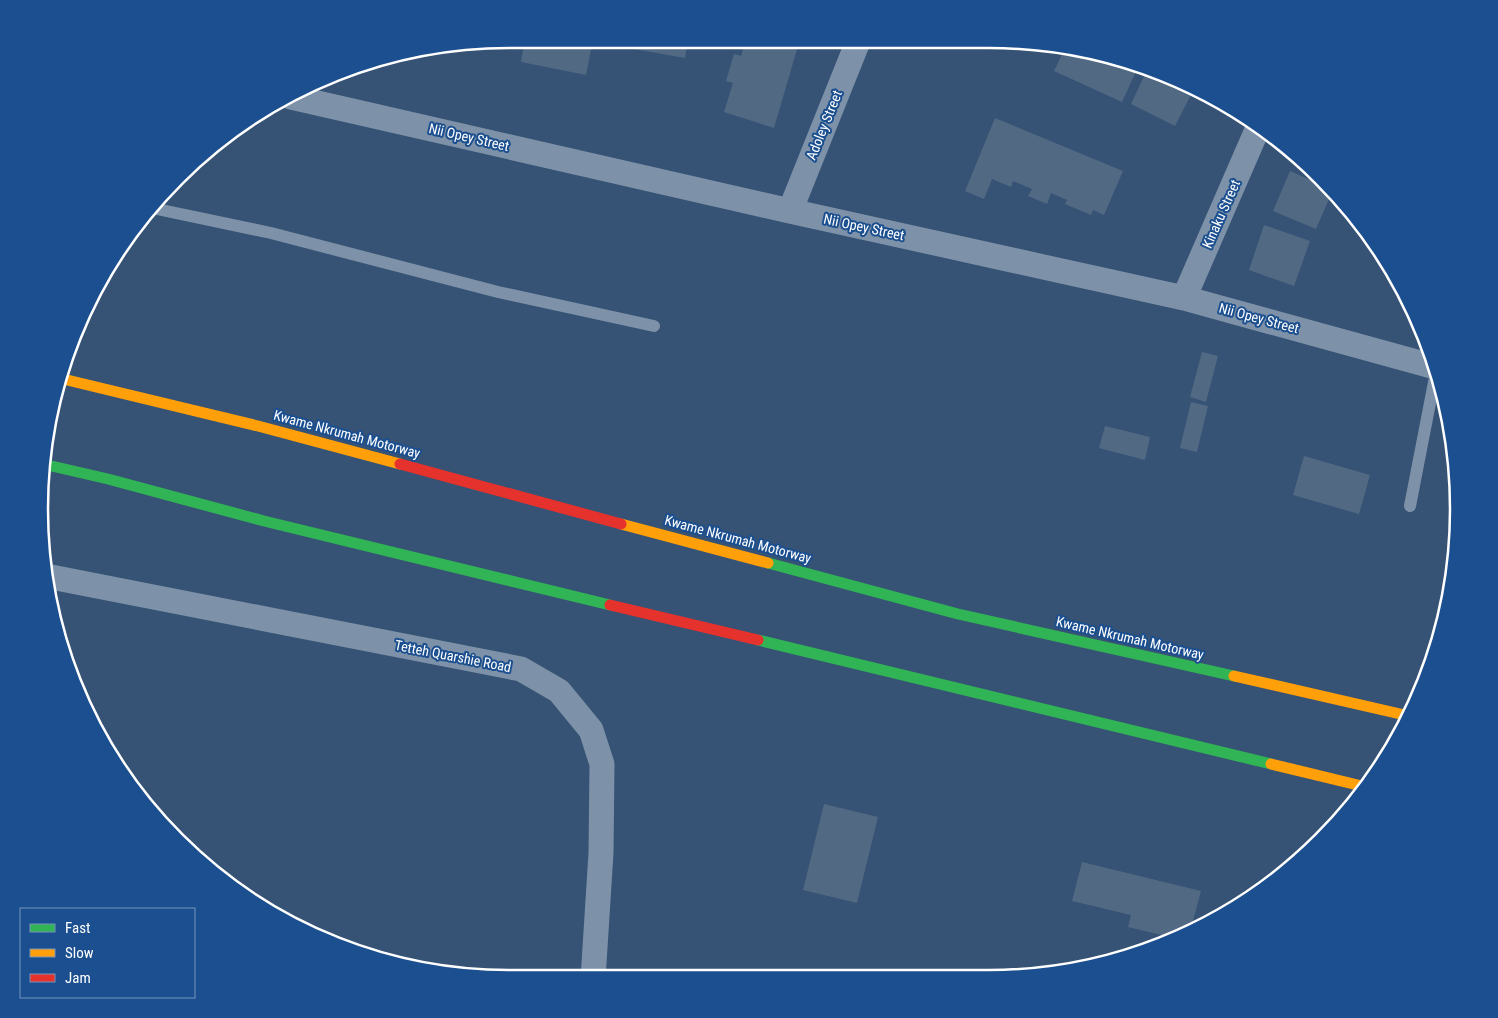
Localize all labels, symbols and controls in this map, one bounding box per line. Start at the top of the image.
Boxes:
street label: Adoley Street [803,88,845,162]
street label: Nii Opey Street [427,120,511,154]
street label: Kinaku Street [1199,177,1243,251]
street label: Nii Opey Street [822,211,906,243]
street label: Nii Opey Street [1217,300,1301,336]
street label: Kwame Nkrumah Motorway [272,407,422,461]
street label: Kwame Nkrumah Motorway [663,512,813,566]
street label: Kwame Nkrumah Motorway [1055,613,1206,663]
street label: Tetteh Quarshie Road [393,637,513,675]
legend [20,908,195,998]
text: Fast [65,919,90,937]
text: Slow [65,944,94,962]
text: Jam [65,969,91,987]

